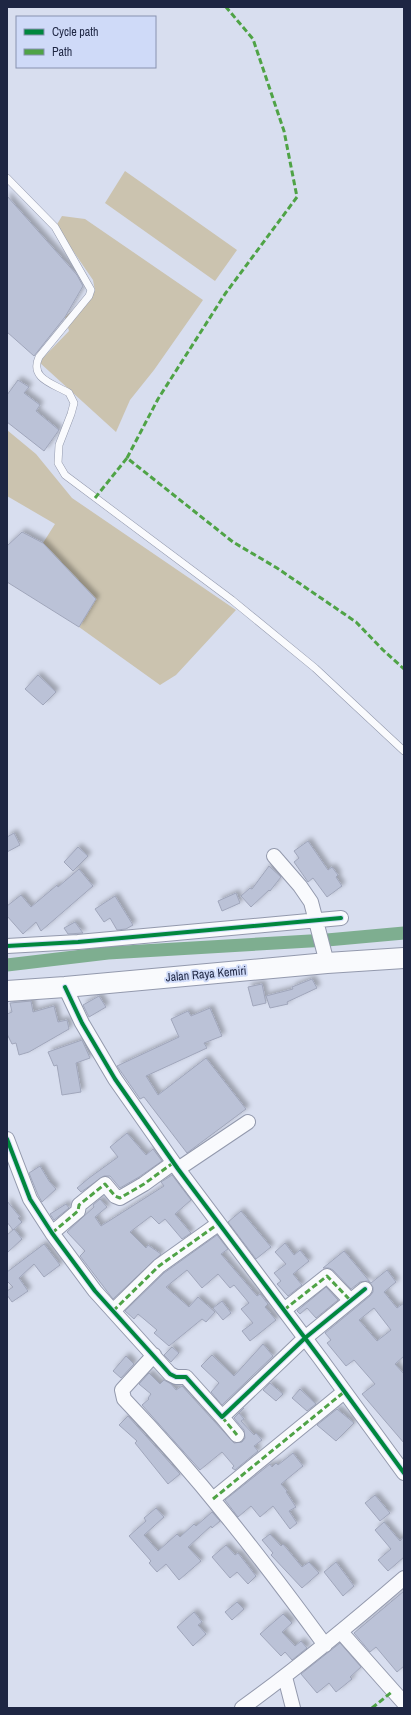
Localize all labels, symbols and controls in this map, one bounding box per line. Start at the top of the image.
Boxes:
legend [16,16,156,68]
text: Cycle path [52,24,99,40]
text: Path [52,44,72,60]
street label: Jalan Raya Kemiri [165,963,247,985]

